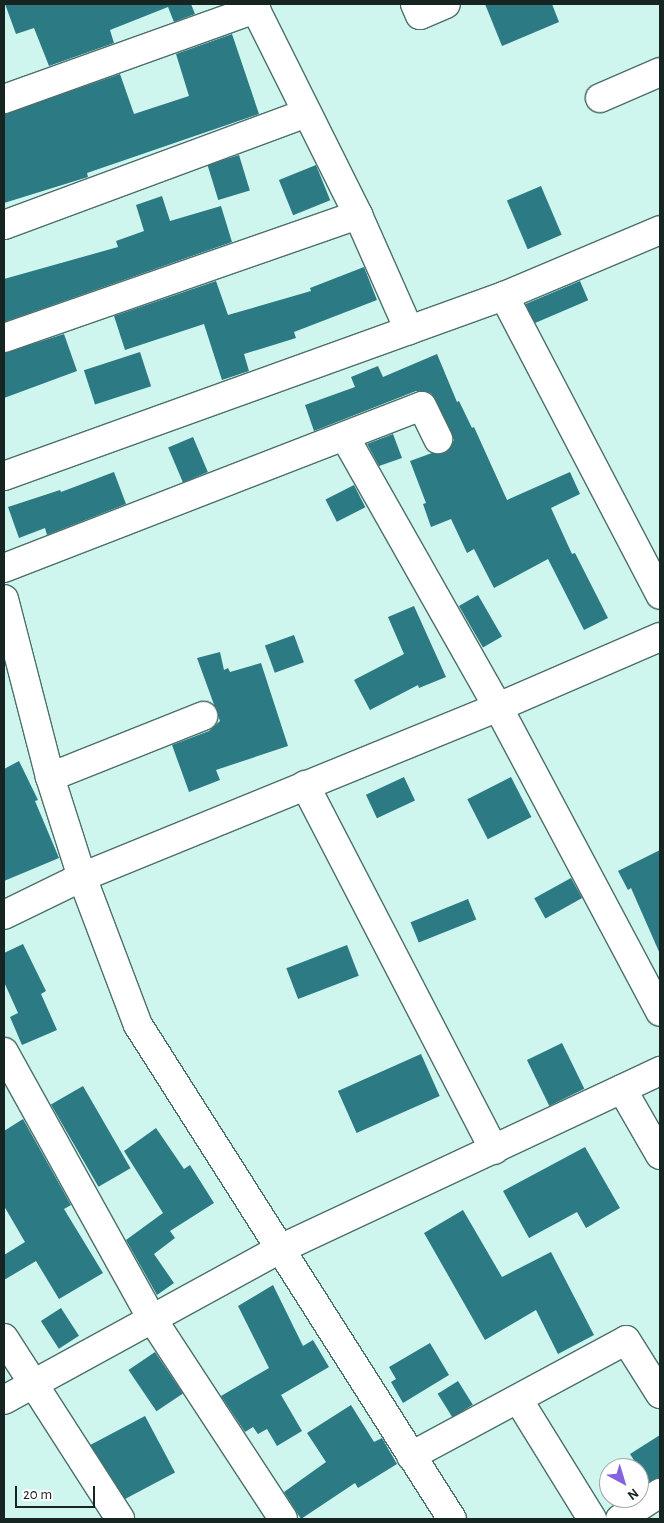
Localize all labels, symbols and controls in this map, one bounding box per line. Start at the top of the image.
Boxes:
north arrow [599,1458,649,1508]
scale bar [18,1476,98,1508]
text: N [625,1485,641,1502]
text: 20 m [23,1487,52,1502]

